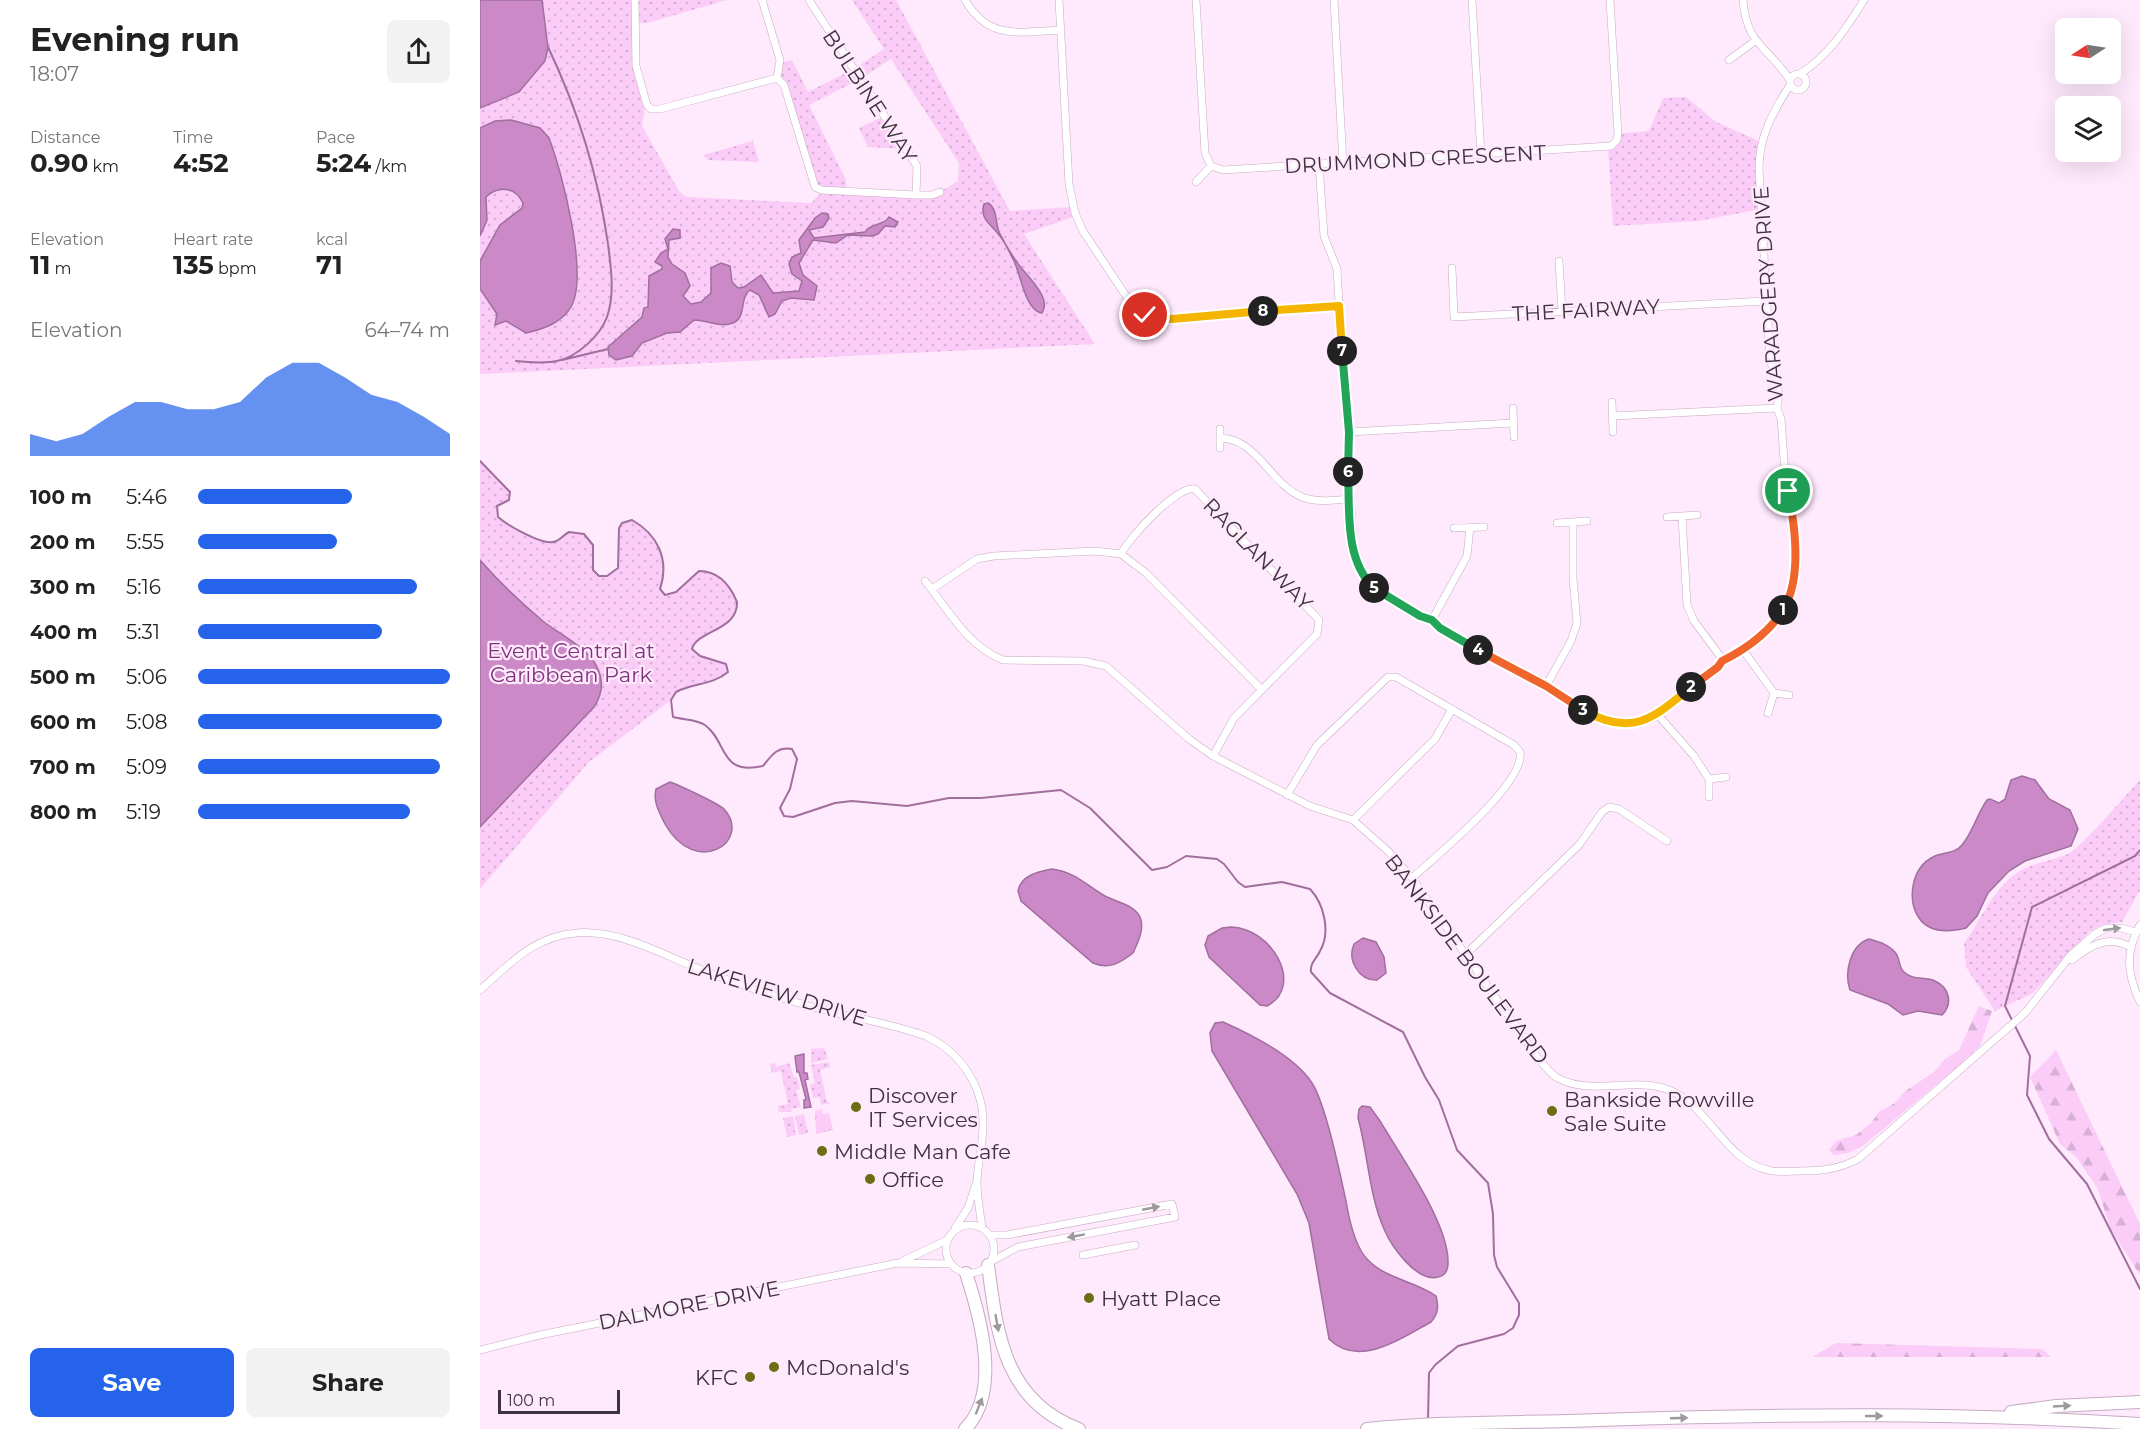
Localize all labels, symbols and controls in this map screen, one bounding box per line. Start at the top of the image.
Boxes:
north arrow [2055,18,2121,84]
map controls [2055,18,2121,162]
text: Evening run [30,19,240,59]
button: share [387,20,450,83]
street label: BULBINE WAY [818,25,923,168]
text: 18:07 [30,62,79,86]
button: layers [2055,96,2121,162]
text: Distance [30,128,100,147]
text: Time [173,128,213,147]
text: Pace [316,128,355,147]
street label: DRUMMOND CRESCENT [1284,140,1546,178]
text: 0.90 [30,147,88,179]
text: 4:52 [173,147,229,179]
text: 5:24 [316,147,371,179]
text: km [88,157,119,176]
text: /km [371,157,407,176]
street label: WARADGERY DRIVE [1748,185,1788,403]
text: Elevation [30,230,104,249]
text: Heart rate [173,230,253,249]
text: kcal [316,230,348,249]
text: 11 [30,249,50,281]
text: 135 [173,249,214,281]
text: 71 [316,249,343,281]
text: m [50,259,72,278]
text: bpm [214,259,257,278]
pin [1119,289,1170,340]
street label: THE FAIRWAY [1512,294,1661,326]
pin: 8 [1248,296,1278,326]
icon: check [1128,298,1161,331]
text: 8 [1258,301,1268,320]
text: Elevation [30,318,122,342]
text: 64–74 m [364,318,450,342]
pin: 7 [1327,336,1357,366]
text: 7 [1337,341,1347,360]
pin: 6 [1333,457,1363,487]
text: 6 [1343,462,1353,481]
pin [1762,465,1813,516]
icon: arrive [1771,474,1804,507]
text: 100 m [30,485,92,509]
text: 5:46 [126,485,167,509]
street label: RAGLAN WAY [1198,493,1318,616]
text: 200 m [30,530,96,554]
text: 5:55 [126,530,164,554]
pin: 5 [1359,573,1389,603]
text: 300 m [30,575,96,599]
text: 5:16 [126,575,161,599]
text: 5 [1369,578,1379,597]
pin: 1 [1768,595,1798,625]
text: 1 [1780,600,1786,619]
text: 400 m [30,620,98,644]
text: 5:31 [126,620,160,644]
pin: 4 [1463,635,1493,665]
park label: Event Central at Caribbean Park [487,638,655,687]
text: 4 [1472,640,1484,659]
text: 500 m [30,665,96,689]
text: 5:06 [126,665,167,689]
pin: 2 [1676,672,1706,702]
text: 2 [1686,677,1696,696]
pin: 3 [1568,695,1598,725]
text: 3 [1578,700,1588,719]
text: 600 m [30,710,97,734]
text: 5:08 [126,710,168,734]
text: 700 m [30,755,96,779]
text: 5:09 [126,755,167,779]
text: 800 m [30,800,97,824]
text: 5:19 [126,800,161,824]
street label: BANKSIDE BOULEVARD [1380,849,1554,1069]
one-way arrow [2102,925,2121,934]
street label: LAKEVIEW DRIVE [684,953,870,1031]
place label: Discover IT Services [868,1083,978,1132]
place label: Bankside Rowville Sale Suite [1564,1087,1754,1136]
marker: Discover IT Services [849,1100,863,1114]
marker: Bankside Rowville Sale Suite [1545,1104,1559,1118]
place label: Middle Man Cafe [834,1139,1011,1164]
marker: Middle Man Cafe [815,1144,829,1158]
place label: Office [882,1167,944,1192]
marker: Office [863,1172,877,1186]
one-way arrow [1141,1203,1160,1212]
one-way arrow [1066,1232,1085,1241]
street label: DALMORE DRIVE [596,1275,782,1335]
place label: Hyatt Place [1101,1286,1221,1311]
marker: Hyatt Place [1082,1291,1096,1305]
one-way arrow [992,1313,1001,1332]
button: Save [30,1348,234,1417]
button: Share [246,1348,450,1417]
place label: McDonald's [786,1355,909,1380]
marker: McDonald's [767,1360,781,1374]
place label: KFC [695,1365,738,1390]
marker: KFC [743,1370,757,1384]
scale bar [498,1387,620,1414]
text: 100 m [507,1391,555,1410]
one-way arrow [975,1397,985,1415]
one-way arrow [2053,1401,2072,1410]
one-way arrow [1865,1412,1884,1421]
one-way arrow [1670,1413,1689,1422]

